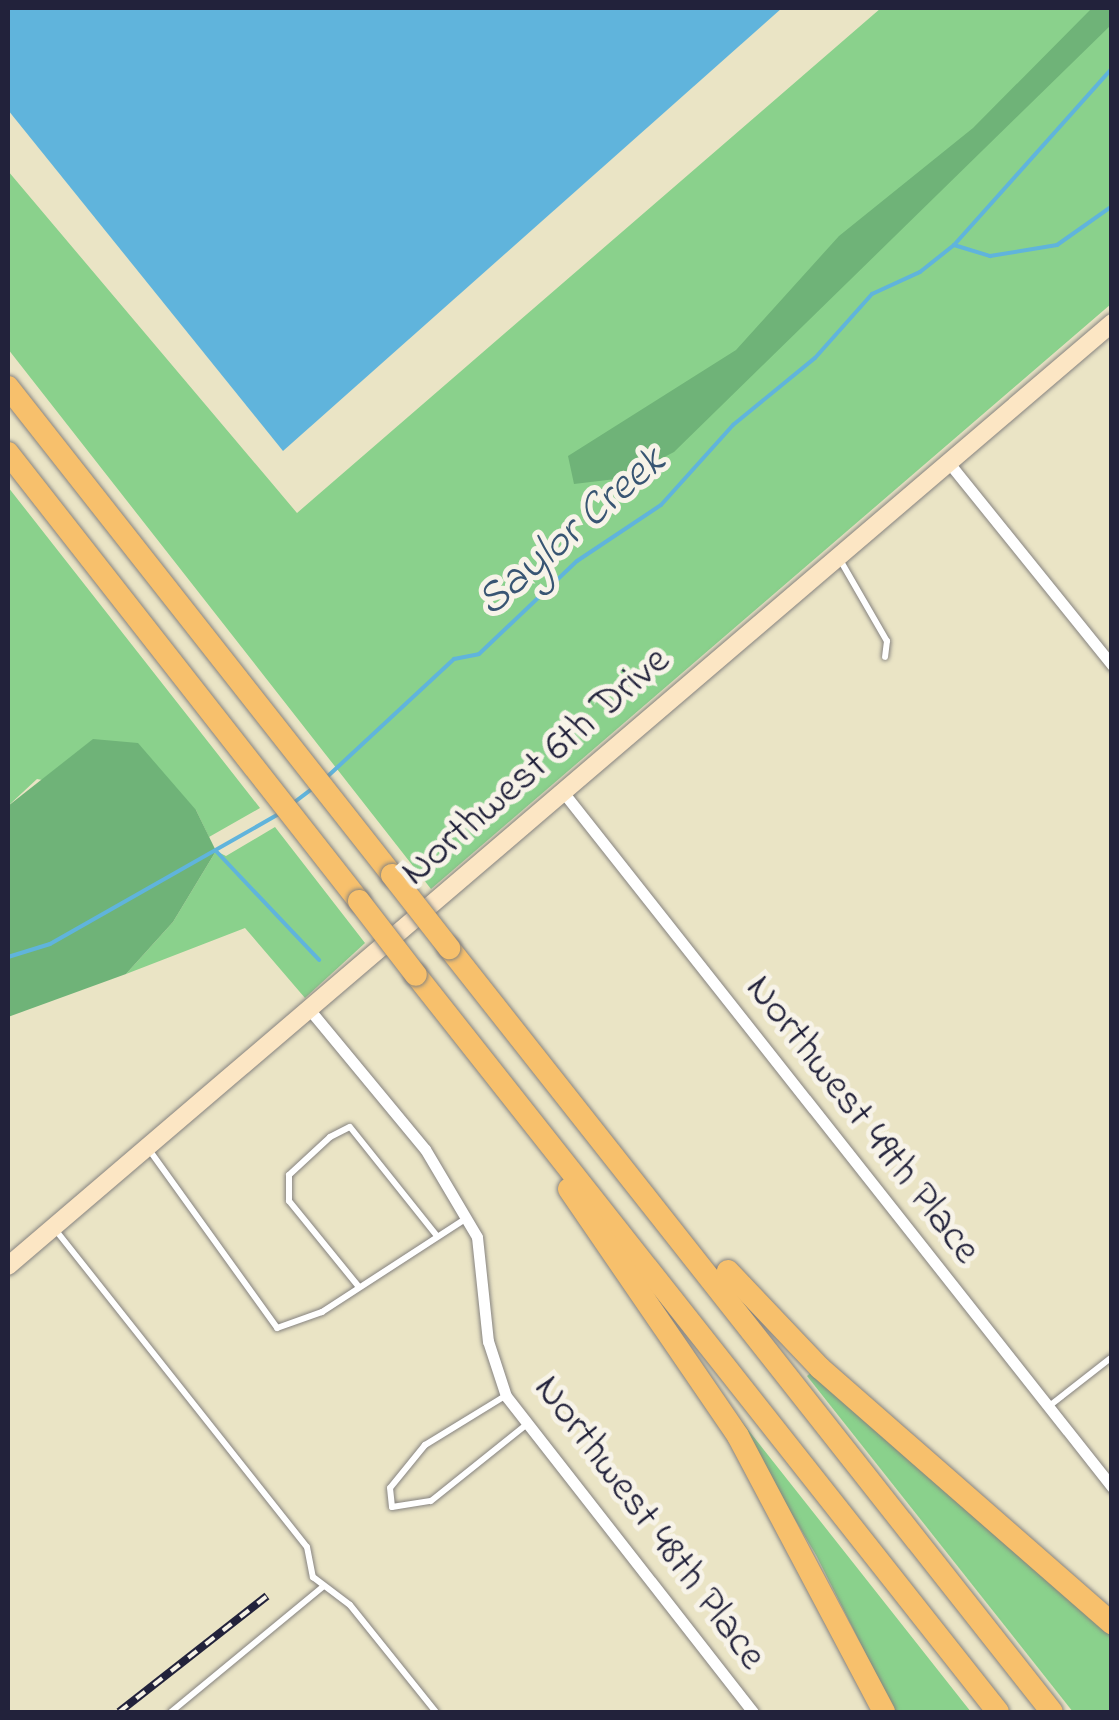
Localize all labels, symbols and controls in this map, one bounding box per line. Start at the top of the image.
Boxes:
water label: Saylor Creek [466,436,678,630]
street label: Northwest 6th Drive [391,636,681,898]
street label: Northwest 49th Place [733,965,991,1275]
street label: Northwest 48th Place [522,1366,776,1680]

